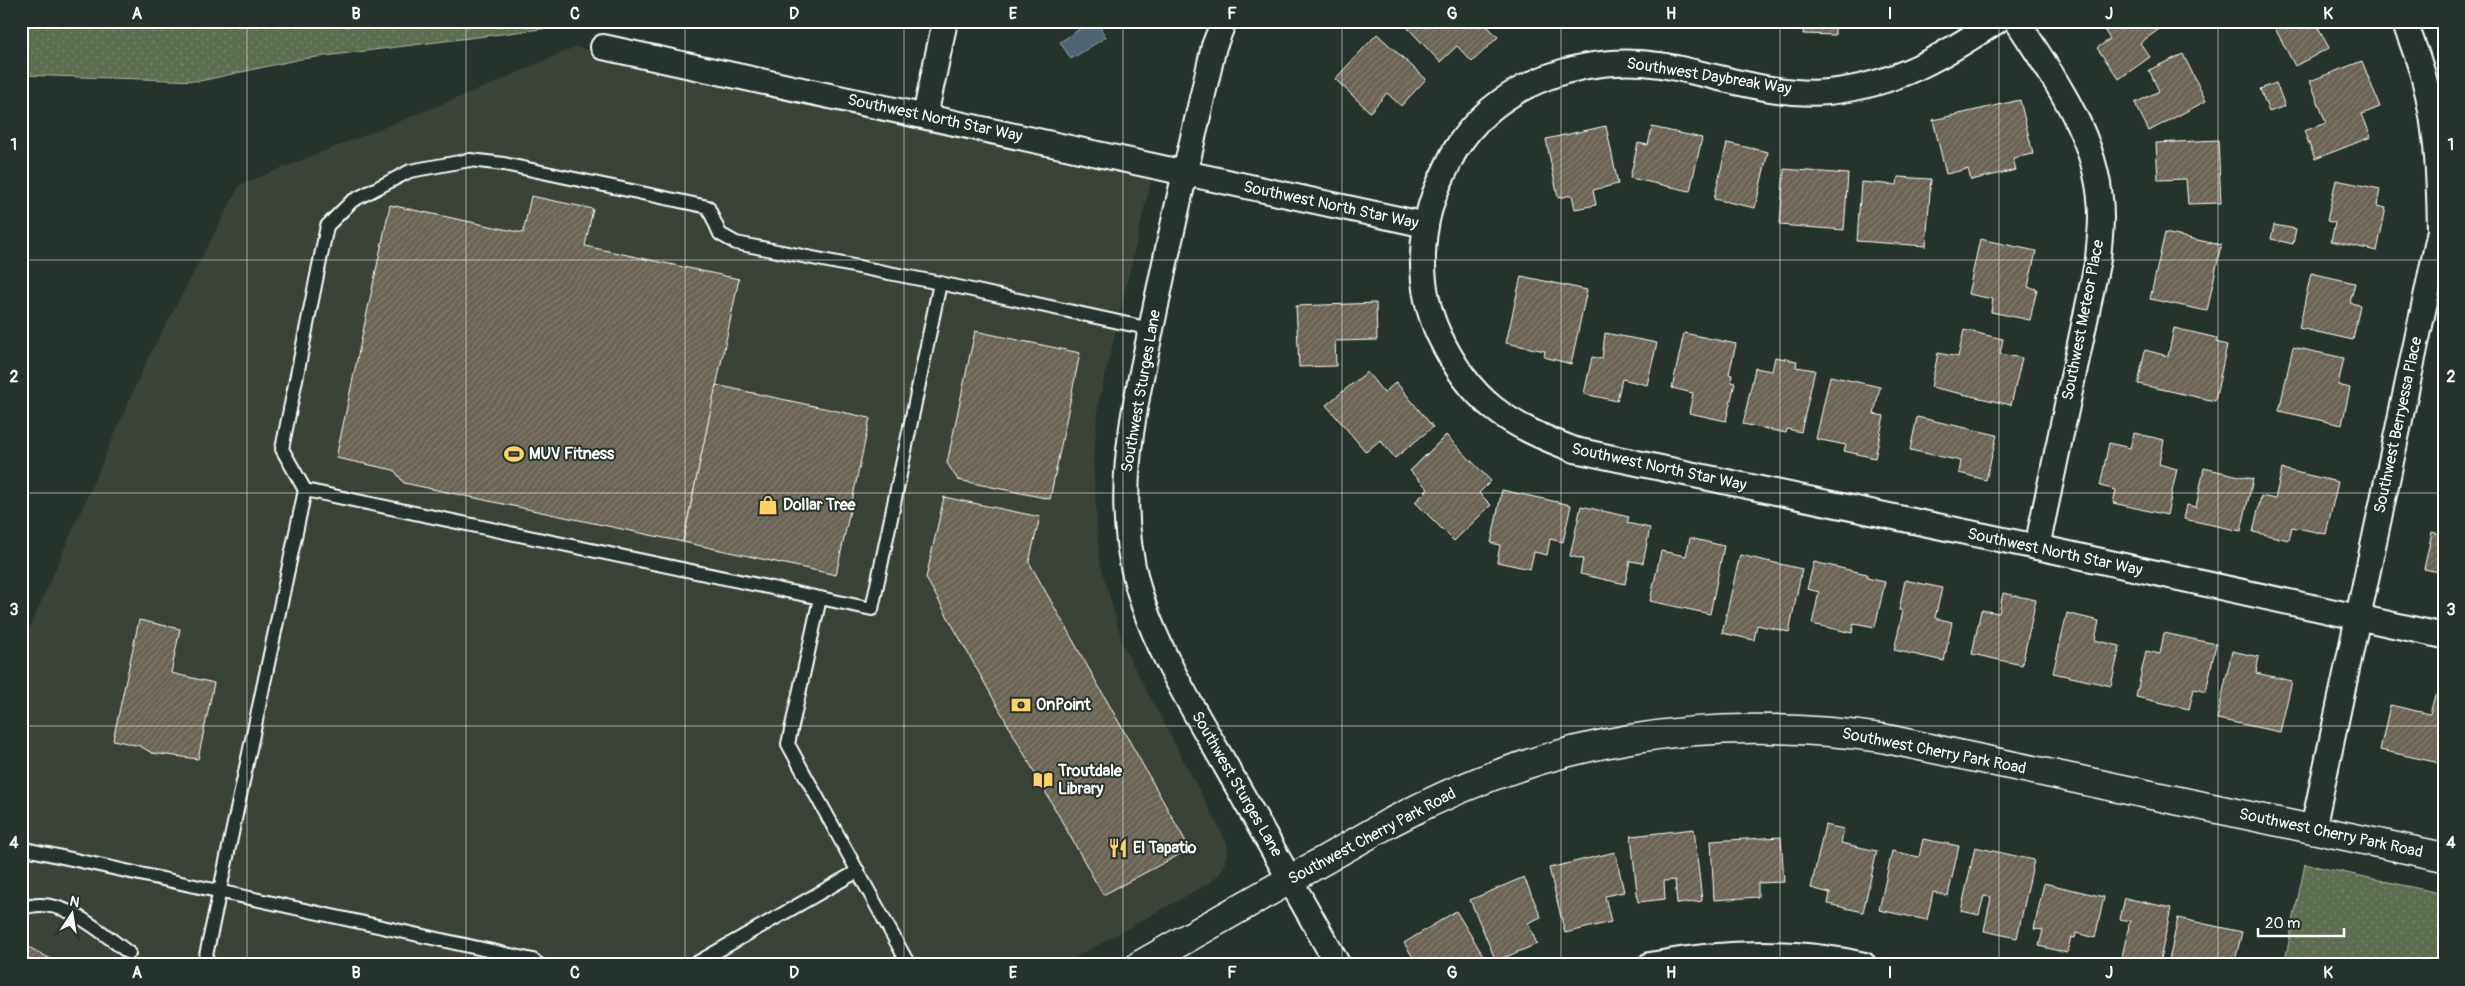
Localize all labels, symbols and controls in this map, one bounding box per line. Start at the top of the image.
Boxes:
text: A [132,4,143,24]
text: B [351,4,361,24]
text: C [570,4,580,24]
text: D [789,4,799,24]
text: E [1009,4,1018,24]
text: F [1227,4,1237,24]
text: G [1447,4,1458,24]
text: H [1666,4,1676,24]
text: I [1888,4,1892,24]
text: J [2105,4,2113,24]
text: K [2323,4,2333,24]
street label: Southwest Daybreak Way [1625,53,1793,99]
street label: Southwest North Star Way [846,90,1025,146]
text: 1 [11,135,17,155]
text: 1 [2448,135,2454,155]
street label: Southwest North Star Way [1242,177,1421,233]
street label: Southwest Meteor Place [2058,238,2108,402]
street label: Southwest Sturges Lane [1117,308,1165,474]
street label: Southwest Berryessa Place [2370,335,2427,515]
text: 2 [10,367,19,387]
text: 2 [2447,367,2456,387]
street label: Southwest North Star Way [1570,439,1749,495]
sports icon: MUV Fitness [503,443,525,465]
place label: MUV Fitness [529,444,615,464]
shop icon: Dollar Tree [757,494,779,516]
place label: Dollar Tree [783,495,857,515]
street label: Southwest North Star Way [1966,524,2145,580]
text: 3 [10,600,19,620]
text: 3 [2447,600,2456,620]
bank icon: OnPoint [1010,694,1032,716]
place label: OnPoint [1036,695,1091,715]
street label: Southwest Sturges Lane [1187,708,1287,860]
street label: Southwest Cherry Park Road [1840,723,2028,779]
place label: Troutdale Library [1057,761,1123,799]
library icon: Troutdale Library [1032,769,1054,791]
street label: Southwest Cherry Park Road [1285,783,1459,889]
street label: Southwest Cherry Park Road [2237,804,2425,862]
text: 4 [9,833,19,853]
text: 4 [2446,833,2456,853]
restaurant icon: El Tapatio [1107,837,1129,859]
place label: El Tapatio [1133,838,1197,858]
north arrow [48,888,98,938]
text: N [68,892,81,911]
scale bar [2258,906,2344,938]
text: 20 m [2265,914,2300,933]
text: A [132,963,143,983]
text: B [351,963,361,983]
text: C [570,963,580,983]
text: D [789,963,799,983]
text: E [1009,963,1018,983]
text: F [1227,963,1237,983]
text: G [1447,963,1458,983]
text: H [1666,963,1676,983]
text: I [1888,963,1892,983]
text: J [2105,963,2113,983]
text: K [2323,963,2333,983]

